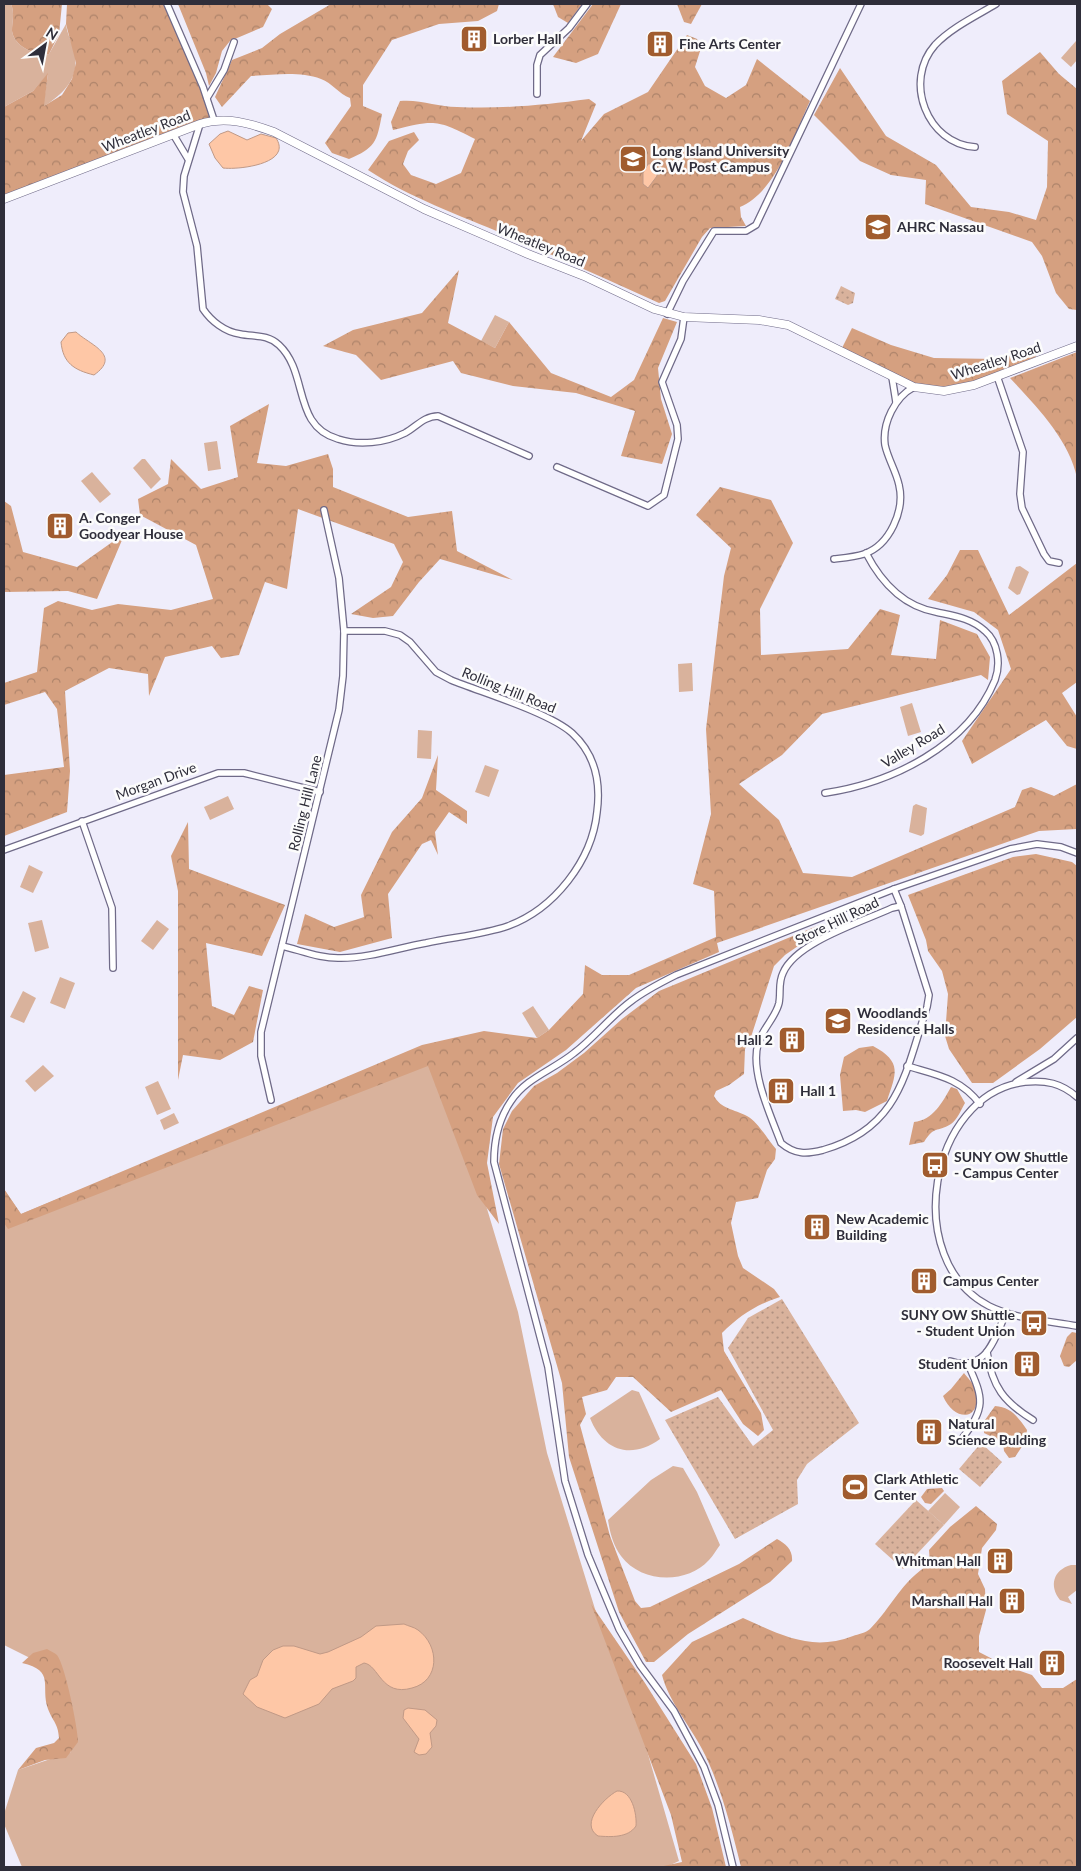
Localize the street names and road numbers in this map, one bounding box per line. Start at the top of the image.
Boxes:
street label: Wheatley Road [99,106,193,155]
street label: Wheatley Road [495,219,588,270]
street label: Wheatley Road [949,338,1043,383]
street label: Rolling Hill Road [460,663,559,716]
street label: Valley Road [878,720,947,771]
street label: Rolling Hill Lane [284,753,325,853]
street label: Morgan Drive [113,758,199,803]
street label: Store Hill Road [792,893,881,948]

